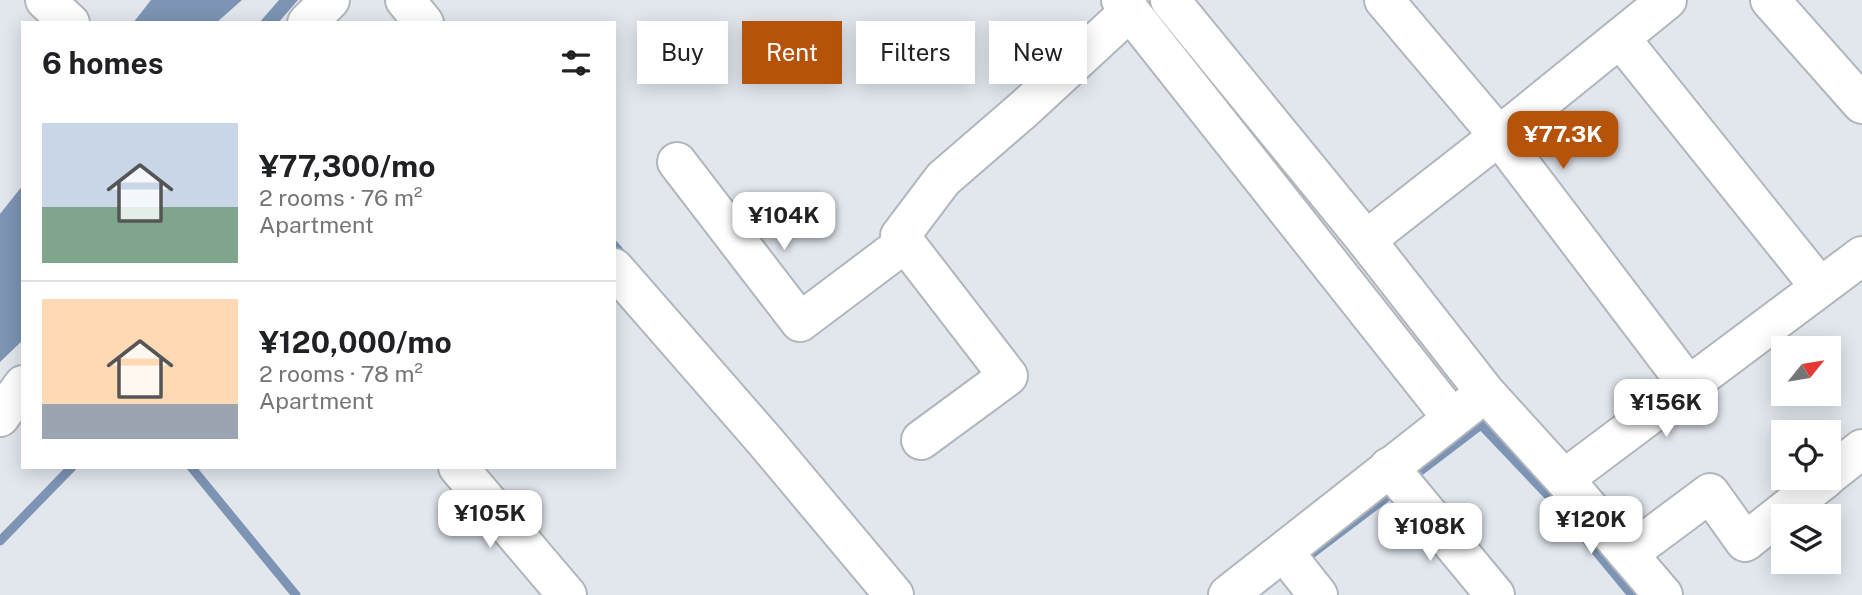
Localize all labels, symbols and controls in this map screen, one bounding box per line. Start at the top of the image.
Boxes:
chip: Buy [637,21,728,84]
chip: Rent [742,21,842,84]
chip: Filters [856,21,975,84]
chip: New [989,21,1087,84]
icon: filters [557,44,595,82]
text: 6 homes [42,45,164,81]
pin: ¥77.3K [1506,111,1620,171]
text: ¥77.3K [1523,120,1603,147]
text: ¥77,300/mo [259,148,435,184]
icon: home [98,151,182,235]
text: 2 rooms · 76 m² [259,184,422,211]
pin: ¥104K [735,192,833,252]
text: ¥104K [748,201,820,228]
text: Apartment [259,211,374,238]
text: ¥120,000/mo [259,324,452,360]
icon: home [98,327,182,411]
north arrow [1771,336,1841,406]
map controls [1771,336,1841,574]
text: 2 rooms · 78 m² [259,360,423,387]
pin: ¥156K [1617,380,1715,439]
text: Apartment [259,387,374,414]
text: ¥156K [1630,388,1702,415]
button: locate [1771,420,1841,490]
pin: ¥105K [441,490,539,550]
pin: ¥120K [1542,496,1640,556]
text: ¥105K [454,499,526,526]
pin: ¥108K [1381,504,1479,563]
button: layers [1771,504,1841,574]
text: ¥120K [1556,505,1626,532]
text: ¥108K [1394,512,1466,539]

